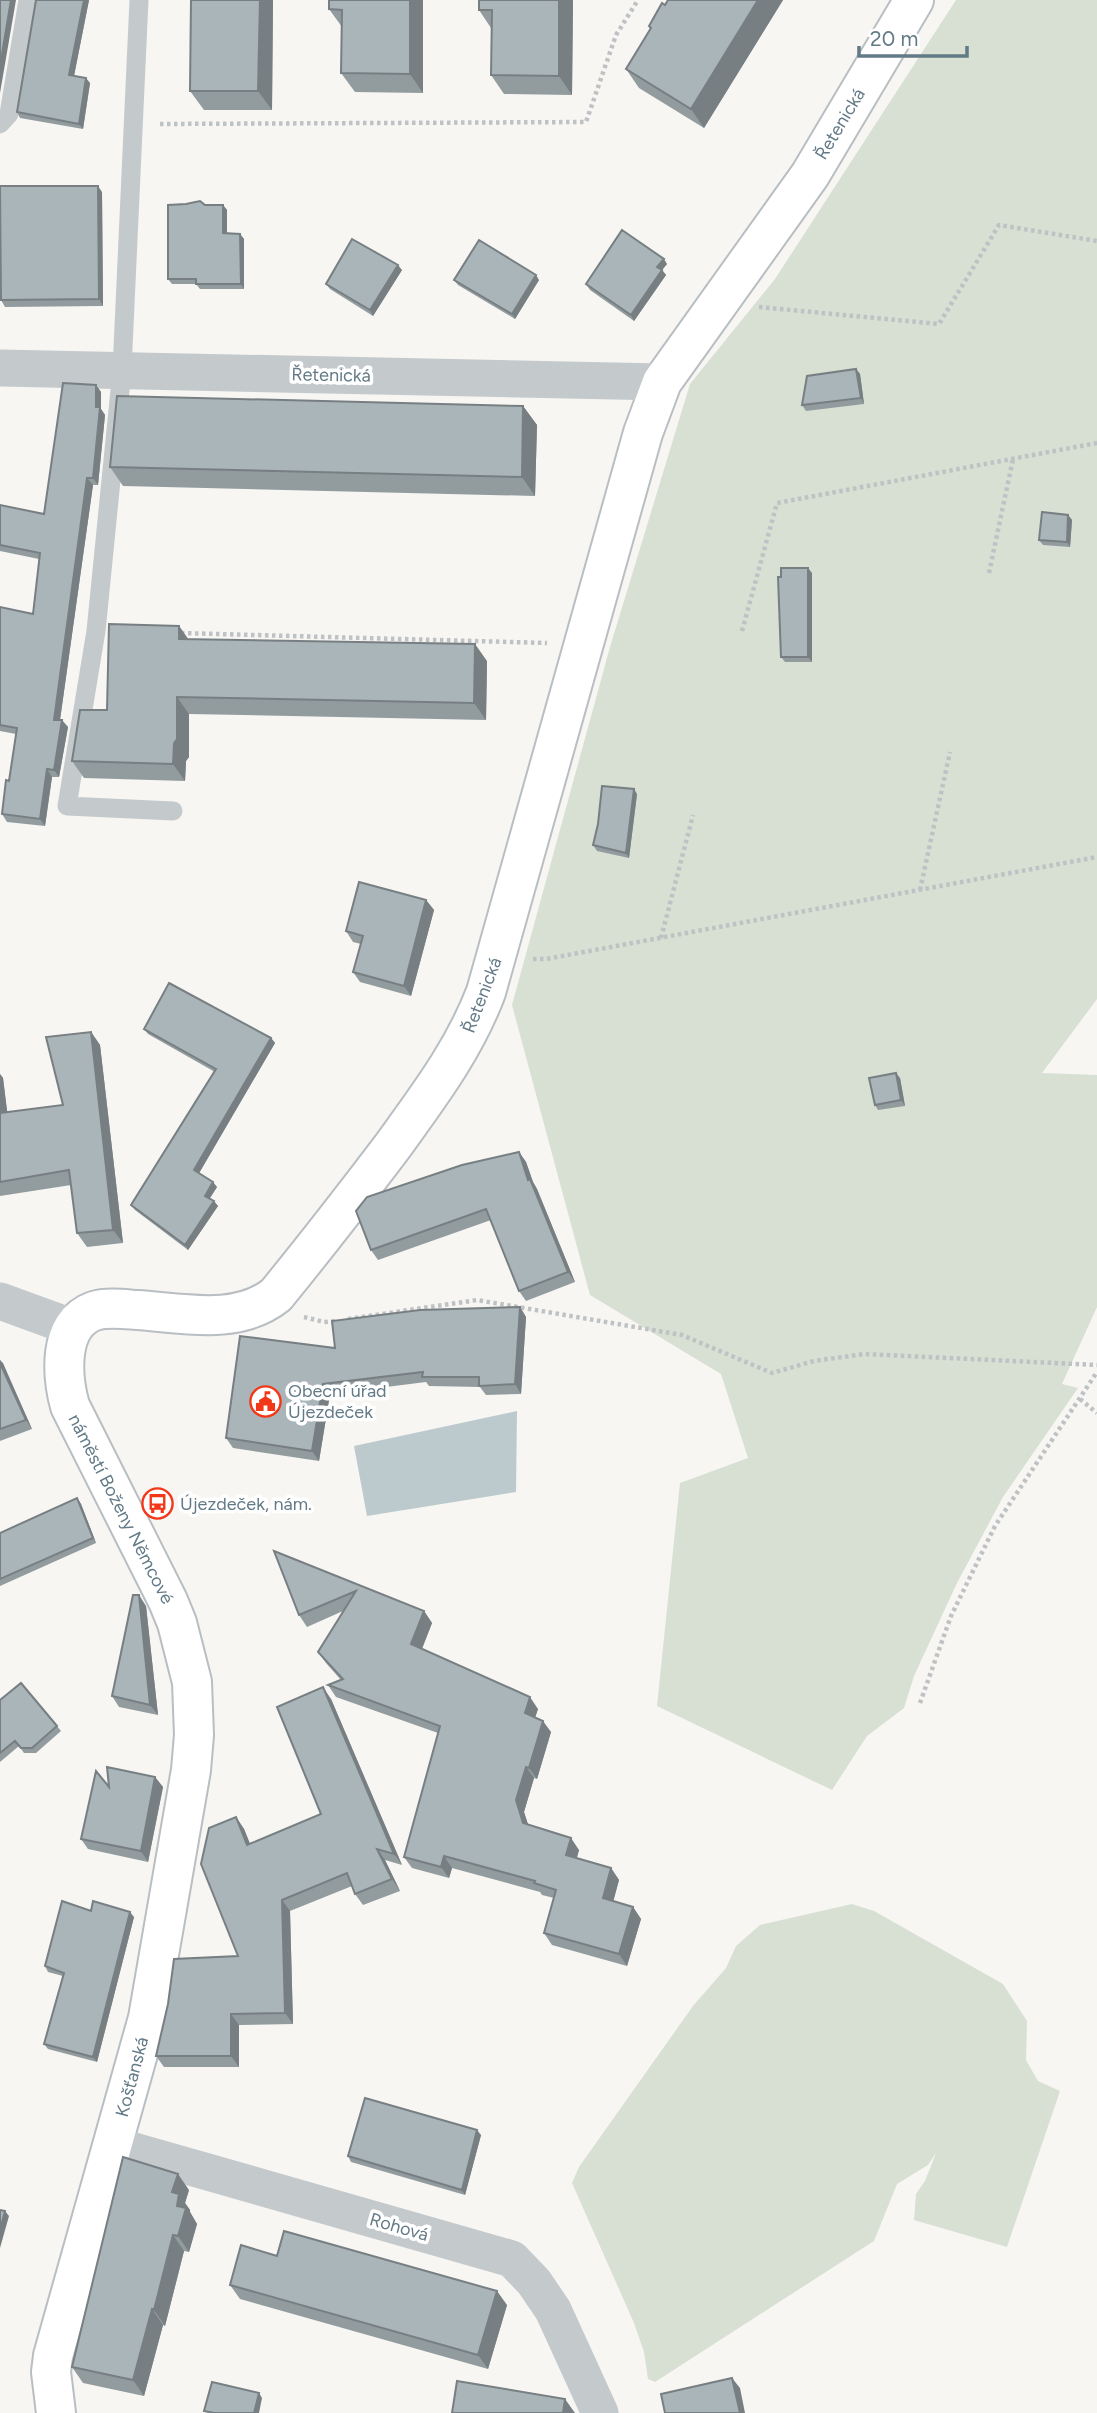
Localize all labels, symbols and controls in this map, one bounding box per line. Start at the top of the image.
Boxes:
scale bar [859,14,968,58]
text: 20 m [870,26,918,51]
street label: Řetenická [810,84,870,164]
street label: Řetenická [291,363,371,387]
street label: Řetenická [458,954,506,1036]
place label: Obecní úřad Újezdeček [288,1380,387,1423]
public building icon: Obecní úřad Újezdeček [248,1384,282,1418]
street label: náměstí Boženy Němcové [63,1410,179,1608]
bus stop icon: Újezdeček, nám. [140,1487,174,1521]
place label: Újezdeček, nám. [180,1493,312,1515]
street label: Košťanská [111,2035,153,2119]
street label: Rohová [367,2208,431,2246]

